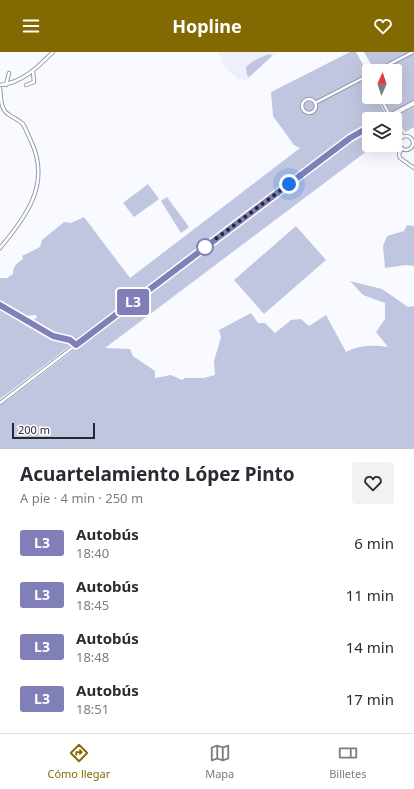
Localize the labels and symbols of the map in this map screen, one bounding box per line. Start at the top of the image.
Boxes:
north arrow [362,64,402,104]
your location [279,174,299,194]
unlabelled marker [196,238,214,256]
line badge: L3 [115,289,151,315]
scale bar [12,421,95,440]

